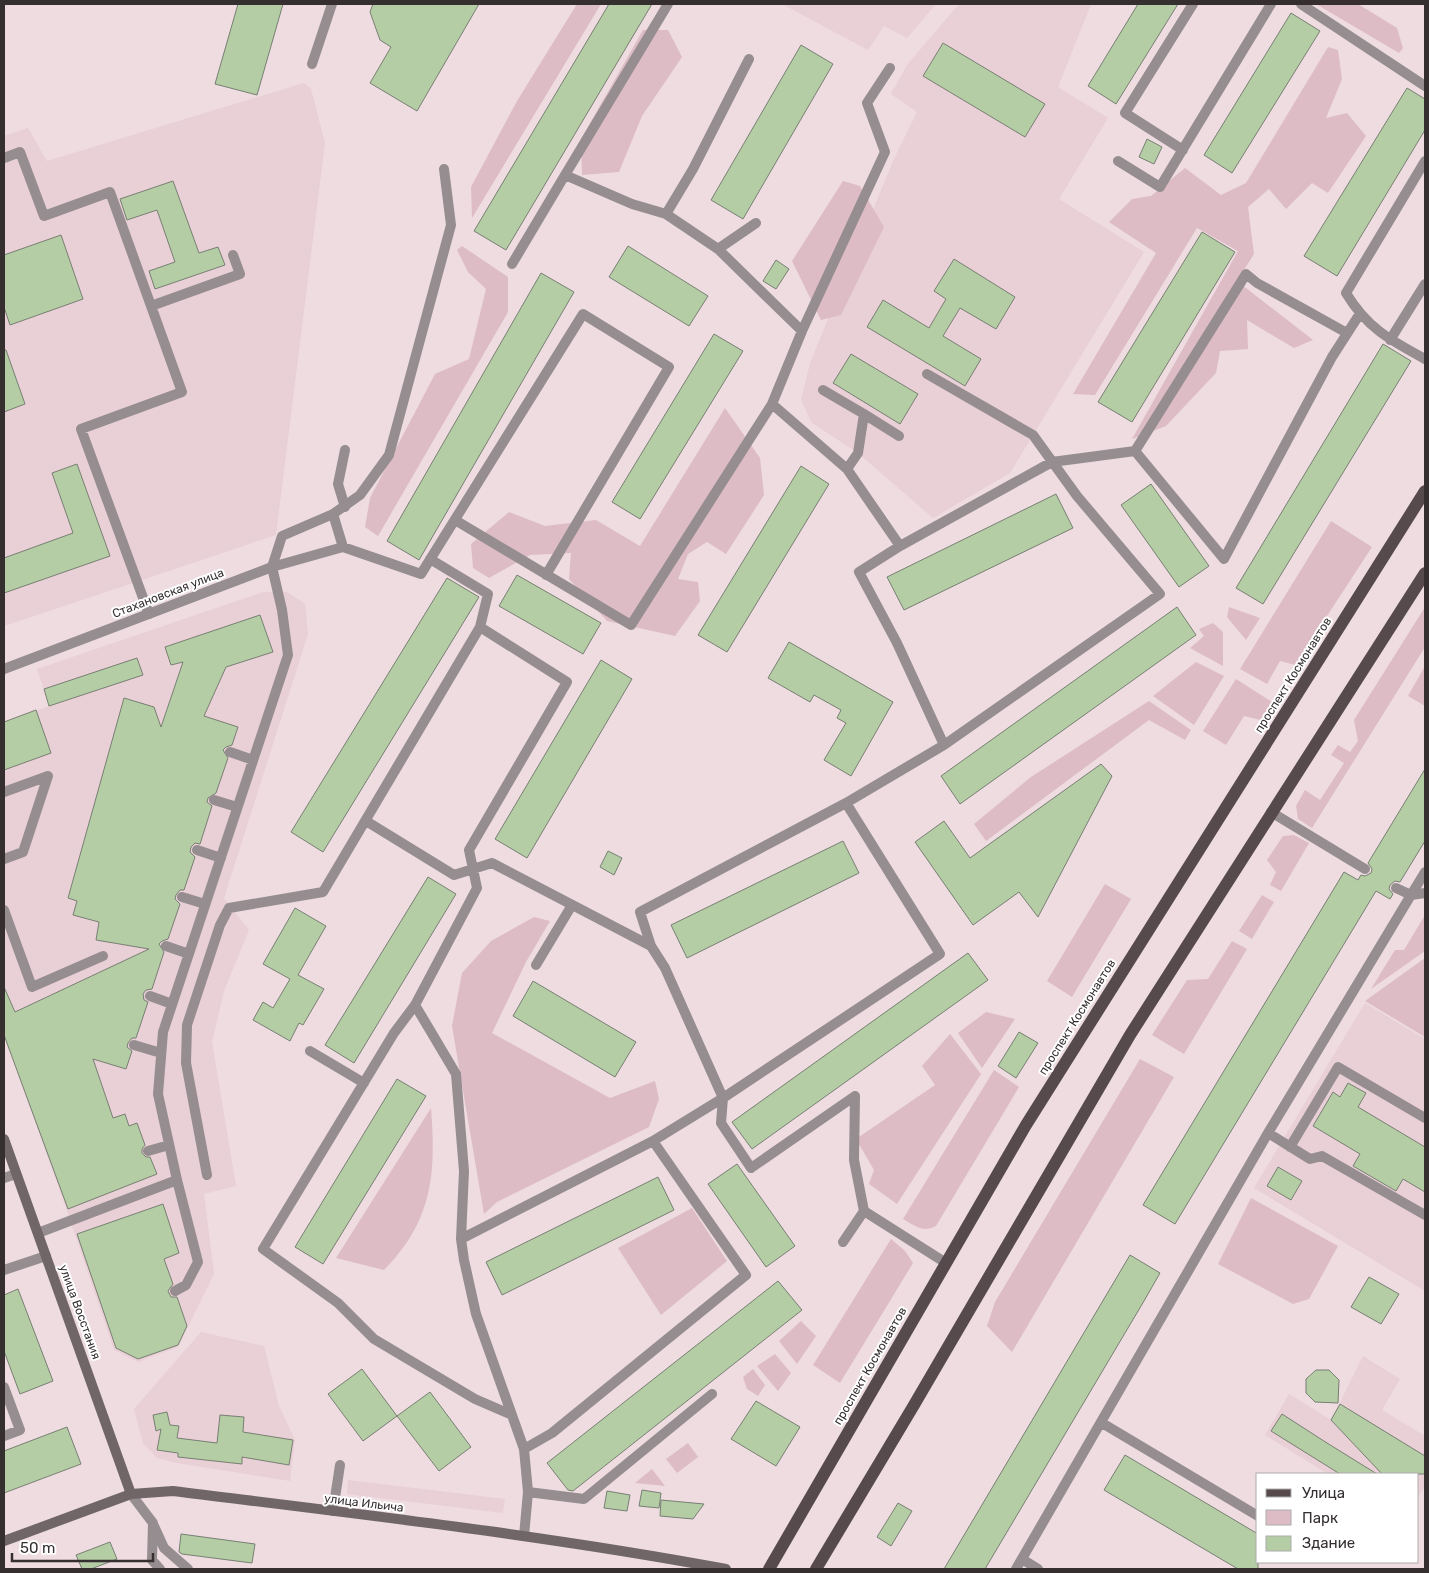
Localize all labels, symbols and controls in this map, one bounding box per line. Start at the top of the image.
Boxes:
street label: Стахановская улица [110,565,226,621]
street label: проспект Космонавтов [1252,614,1334,735]
street label: проспект Космонавтов [1036,956,1118,1077]
street label: улица Восстания [56,1263,104,1361]
street label: проспект Космонавтов [831,1304,910,1427]
legend [1256,1473,1419,1563]
text: Улица [1302,1484,1345,1502]
street label: улица Ильича [324,1491,404,1515]
text: Парк [1302,1509,1338,1527]
scale bar [12,1530,154,1562]
text: Здание [1302,1534,1355,1552]
text: 50 m [20,1539,55,1557]

